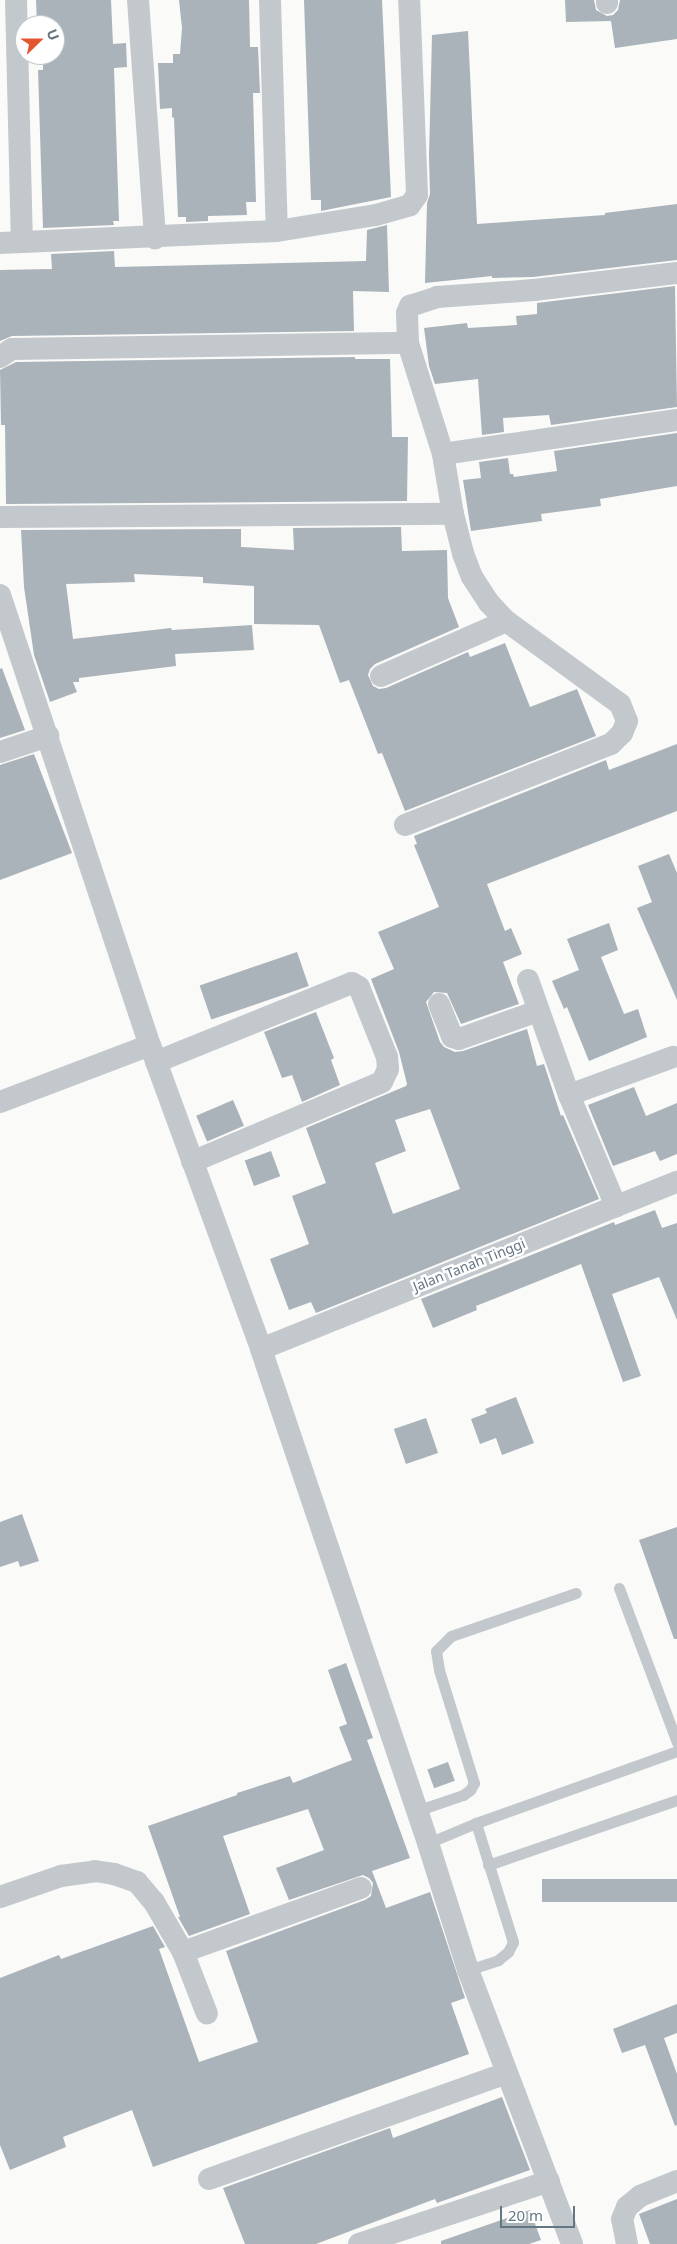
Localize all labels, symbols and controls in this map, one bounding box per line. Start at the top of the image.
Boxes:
north arrow [15,15,65,65]
text: U [43,26,64,43]
street label: Jalan Tanah Tinggi [410,1235,528,1295]
scale bar [502,2196,577,2228]
text: 20 m [508,2205,543,2225]

